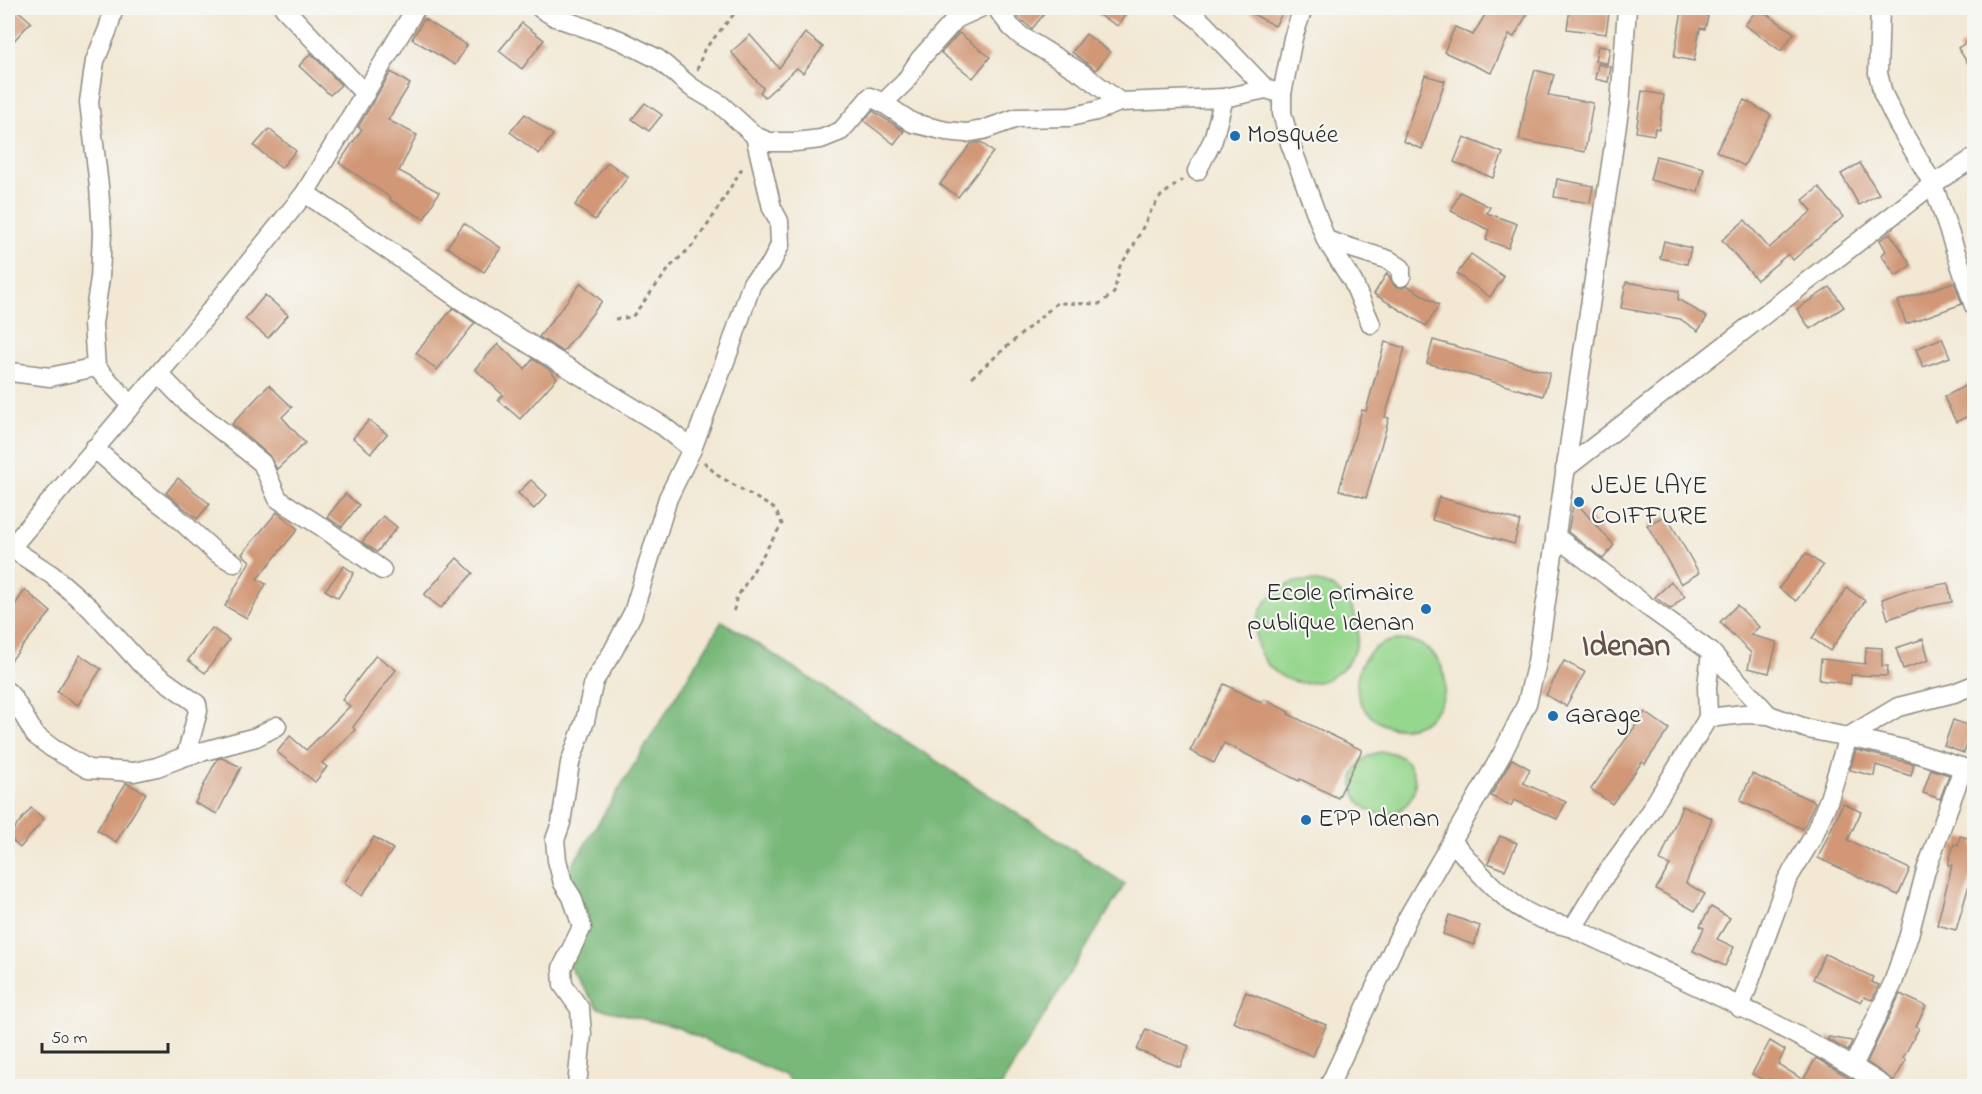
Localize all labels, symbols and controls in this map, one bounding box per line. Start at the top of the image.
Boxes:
place label: Mosquée [1247,117,1339,155]
marker: Mosquée [1228,129,1242,143]
place label: JEJE LAYE COIFFURE [1591,468,1708,536]
marker: JEJE LAYE COIFFURE [1572,495,1586,509]
place label: Ecole primaire publique Idenan [1247,575,1414,643]
marker: Ecole primaire publique Idenan [1419,602,1433,616]
district label: Idenan [1582,624,1671,671]
place label: Garage [1565,697,1641,735]
marker: Garage [1546,709,1560,723]
place label: EPP Idenan [1318,801,1439,839]
marker: EPP Idenan [1299,813,1313,827]
scale bar [42,1016,168,1054]
text: 50 m [51,1026,88,1052]

